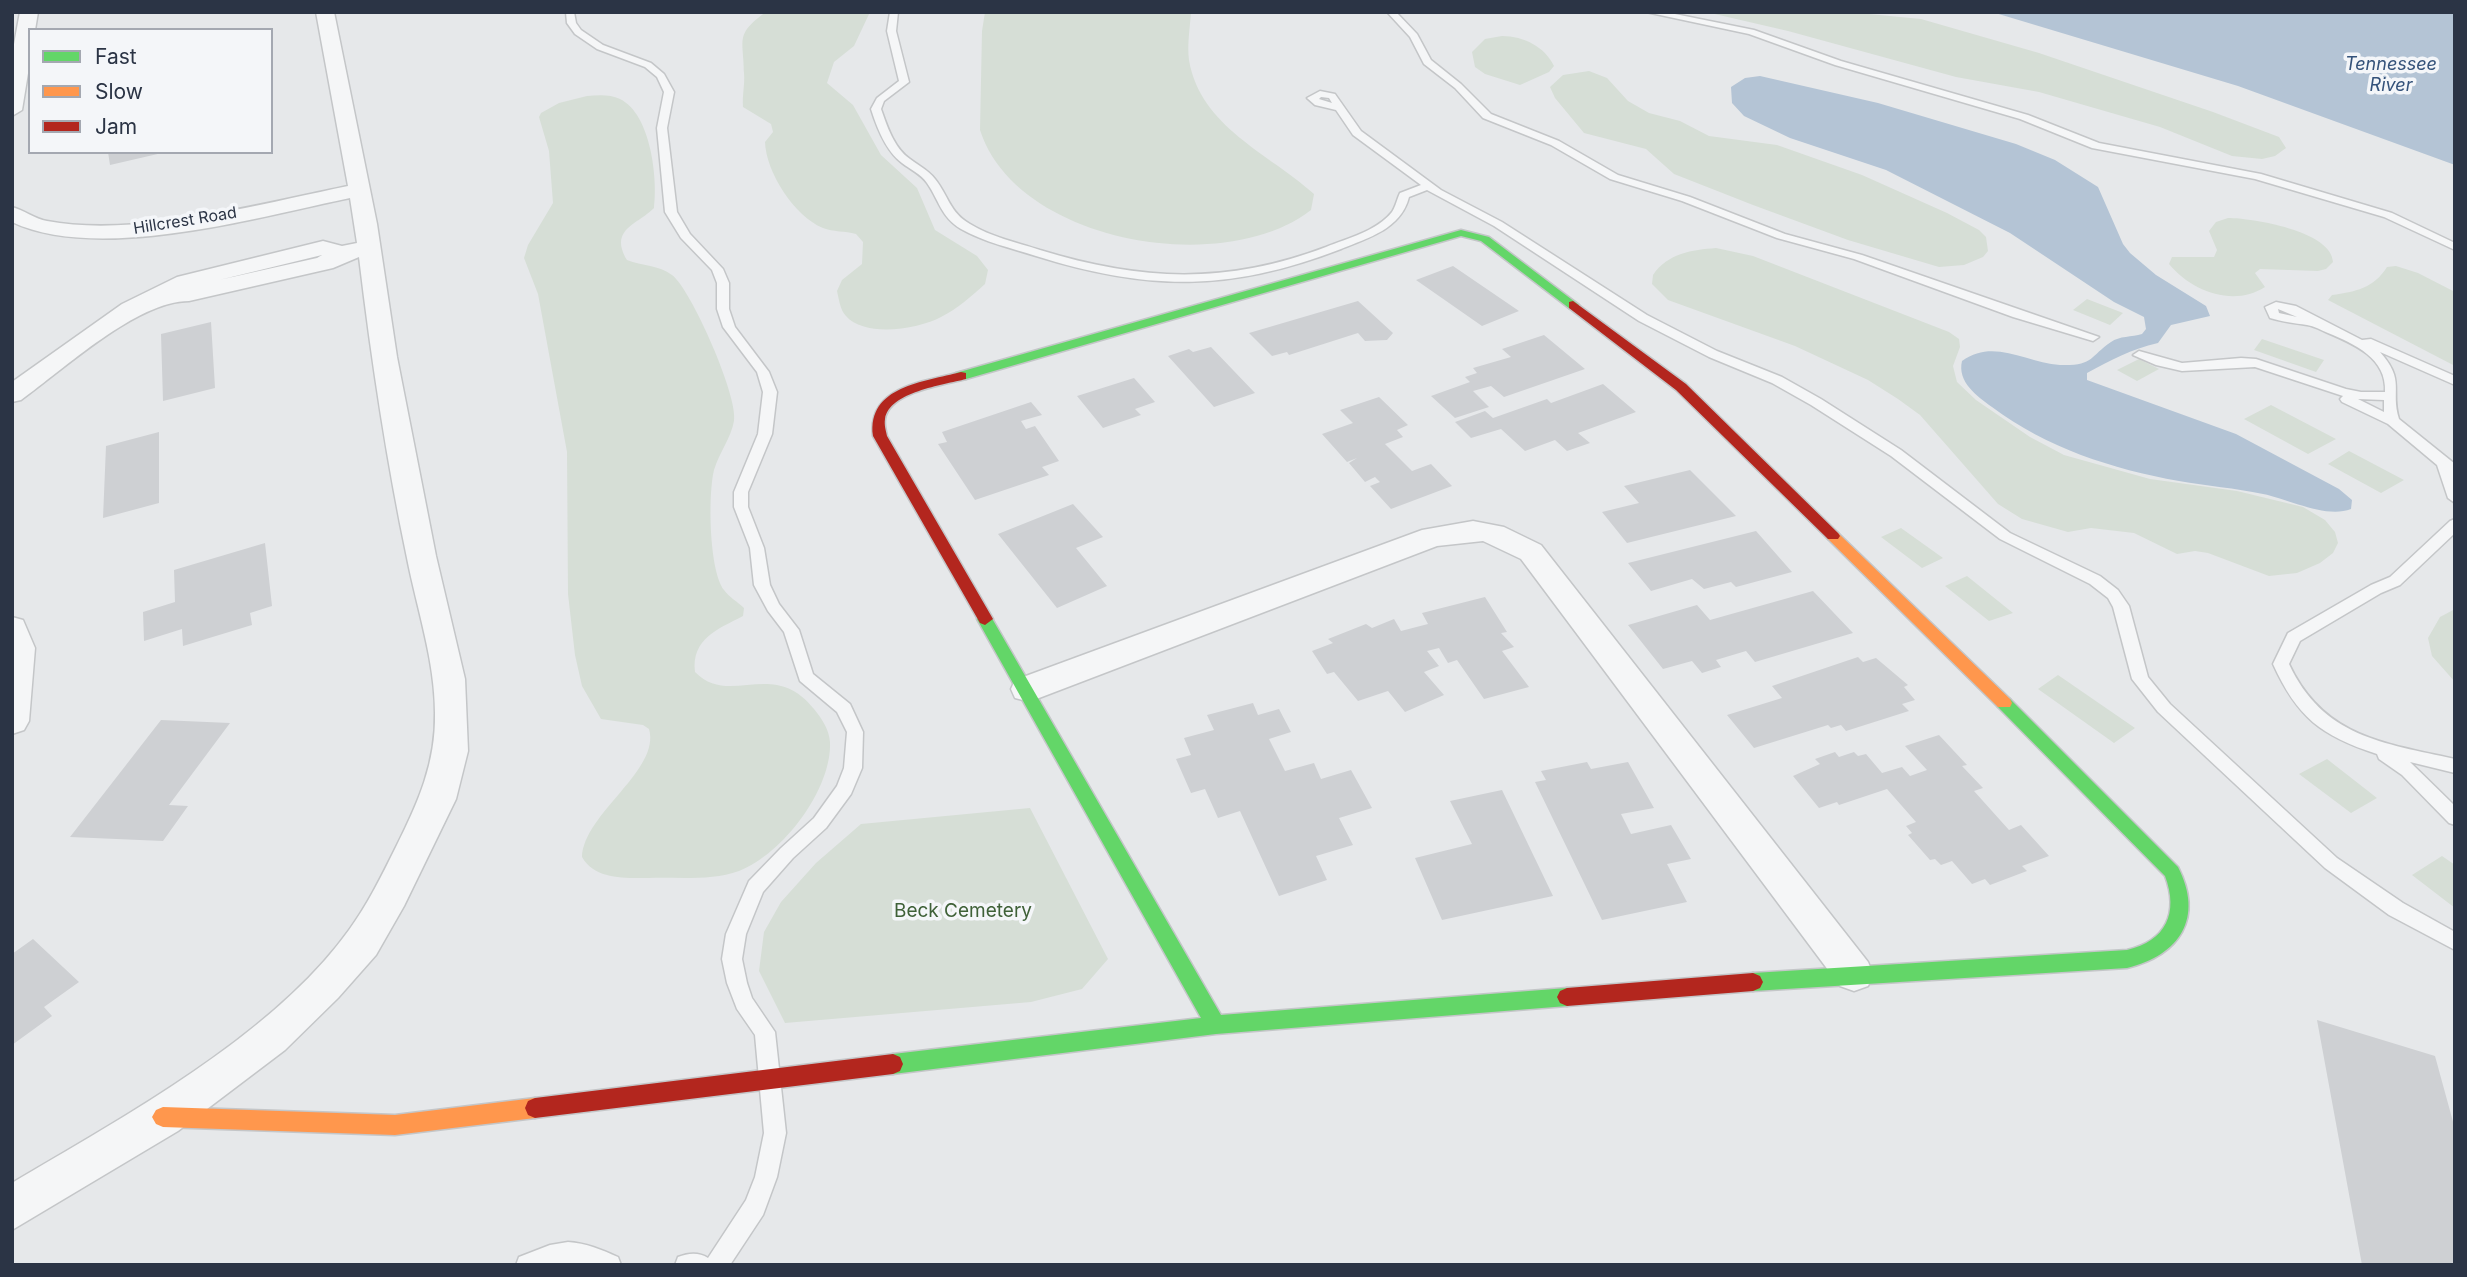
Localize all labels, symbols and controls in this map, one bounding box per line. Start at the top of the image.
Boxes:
legend [28,28,273,154]
text: Fast [95,44,137,69]
water label: Tennessee River [2345,54,2437,96]
text: Slow [95,79,143,104]
text: Jam [95,114,137,139]
street label: Hillcrest Road [132,203,238,239]
park label: Beck Cemetery [894,900,1032,922]

